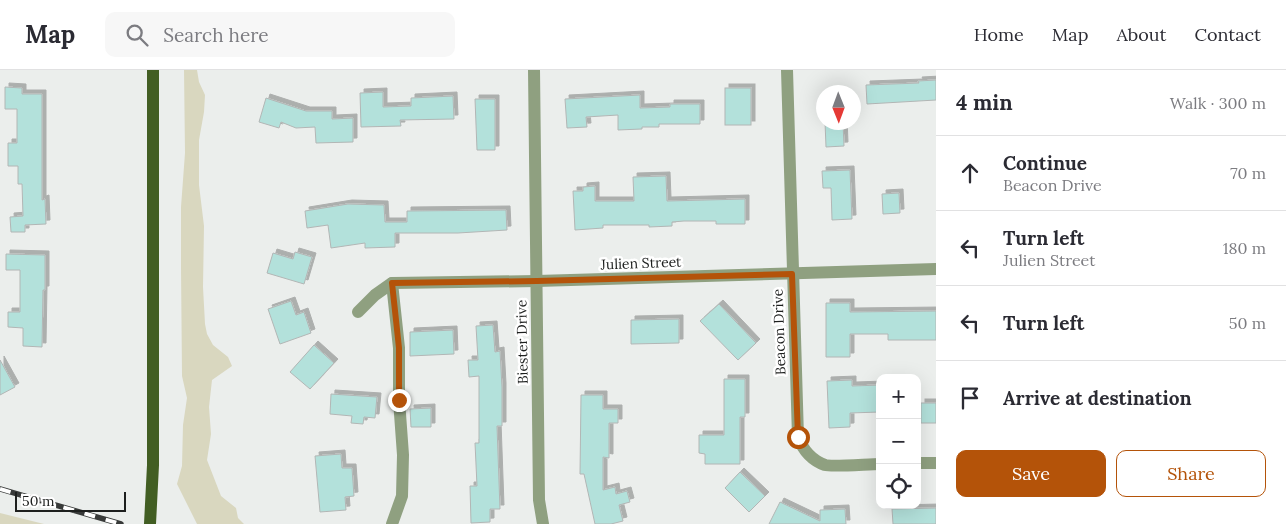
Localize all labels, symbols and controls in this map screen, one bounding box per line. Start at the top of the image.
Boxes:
search box [105,12,455,57]
text: Map [25,19,75,50]
icon: search [123,21,151,49]
text: Search here [163,23,269,47]
text: Home [974,23,1024,46]
text: Map [1052,23,1088,46]
text: About [1116,23,1166,46]
text: Contact [1194,23,1261,46]
north arrow [816,85,861,130]
text: 4 min [956,89,1013,116]
text: Walk · 300 m [1170,93,1266,113]
text: Continue [1003,151,1087,175]
icon: ahead [956,159,984,187]
text: 70 m [1230,163,1266,183]
text: Beacon Drive [1003,175,1102,195]
text: Turn left [1003,226,1084,250]
icon: left [956,234,984,262]
text: 180 m [1223,238,1266,258]
text: Julien Street [1003,250,1095,270]
street label: Julien Street [599,253,682,273]
street label: Beacon Drive [768,288,789,375]
street label: Biester Drive [512,299,532,384]
icon: left [956,309,984,337]
text: Turn left [1003,311,1084,335]
text: 50 m [1229,313,1266,333]
map controls [876,374,921,509]
button: + [876,374,921,419]
icon: arrive [956,384,984,412]
text: Arrive at destination [1003,386,1192,410]
route end [388,389,411,412]
button: − [876,419,921,464]
route start [787,426,810,449]
button: Save [956,450,1106,497]
button: Share [1116,450,1266,497]
button: locate [876,464,921,509]
scale bar [15,489,126,512]
text: 50 m [22,492,55,510]

